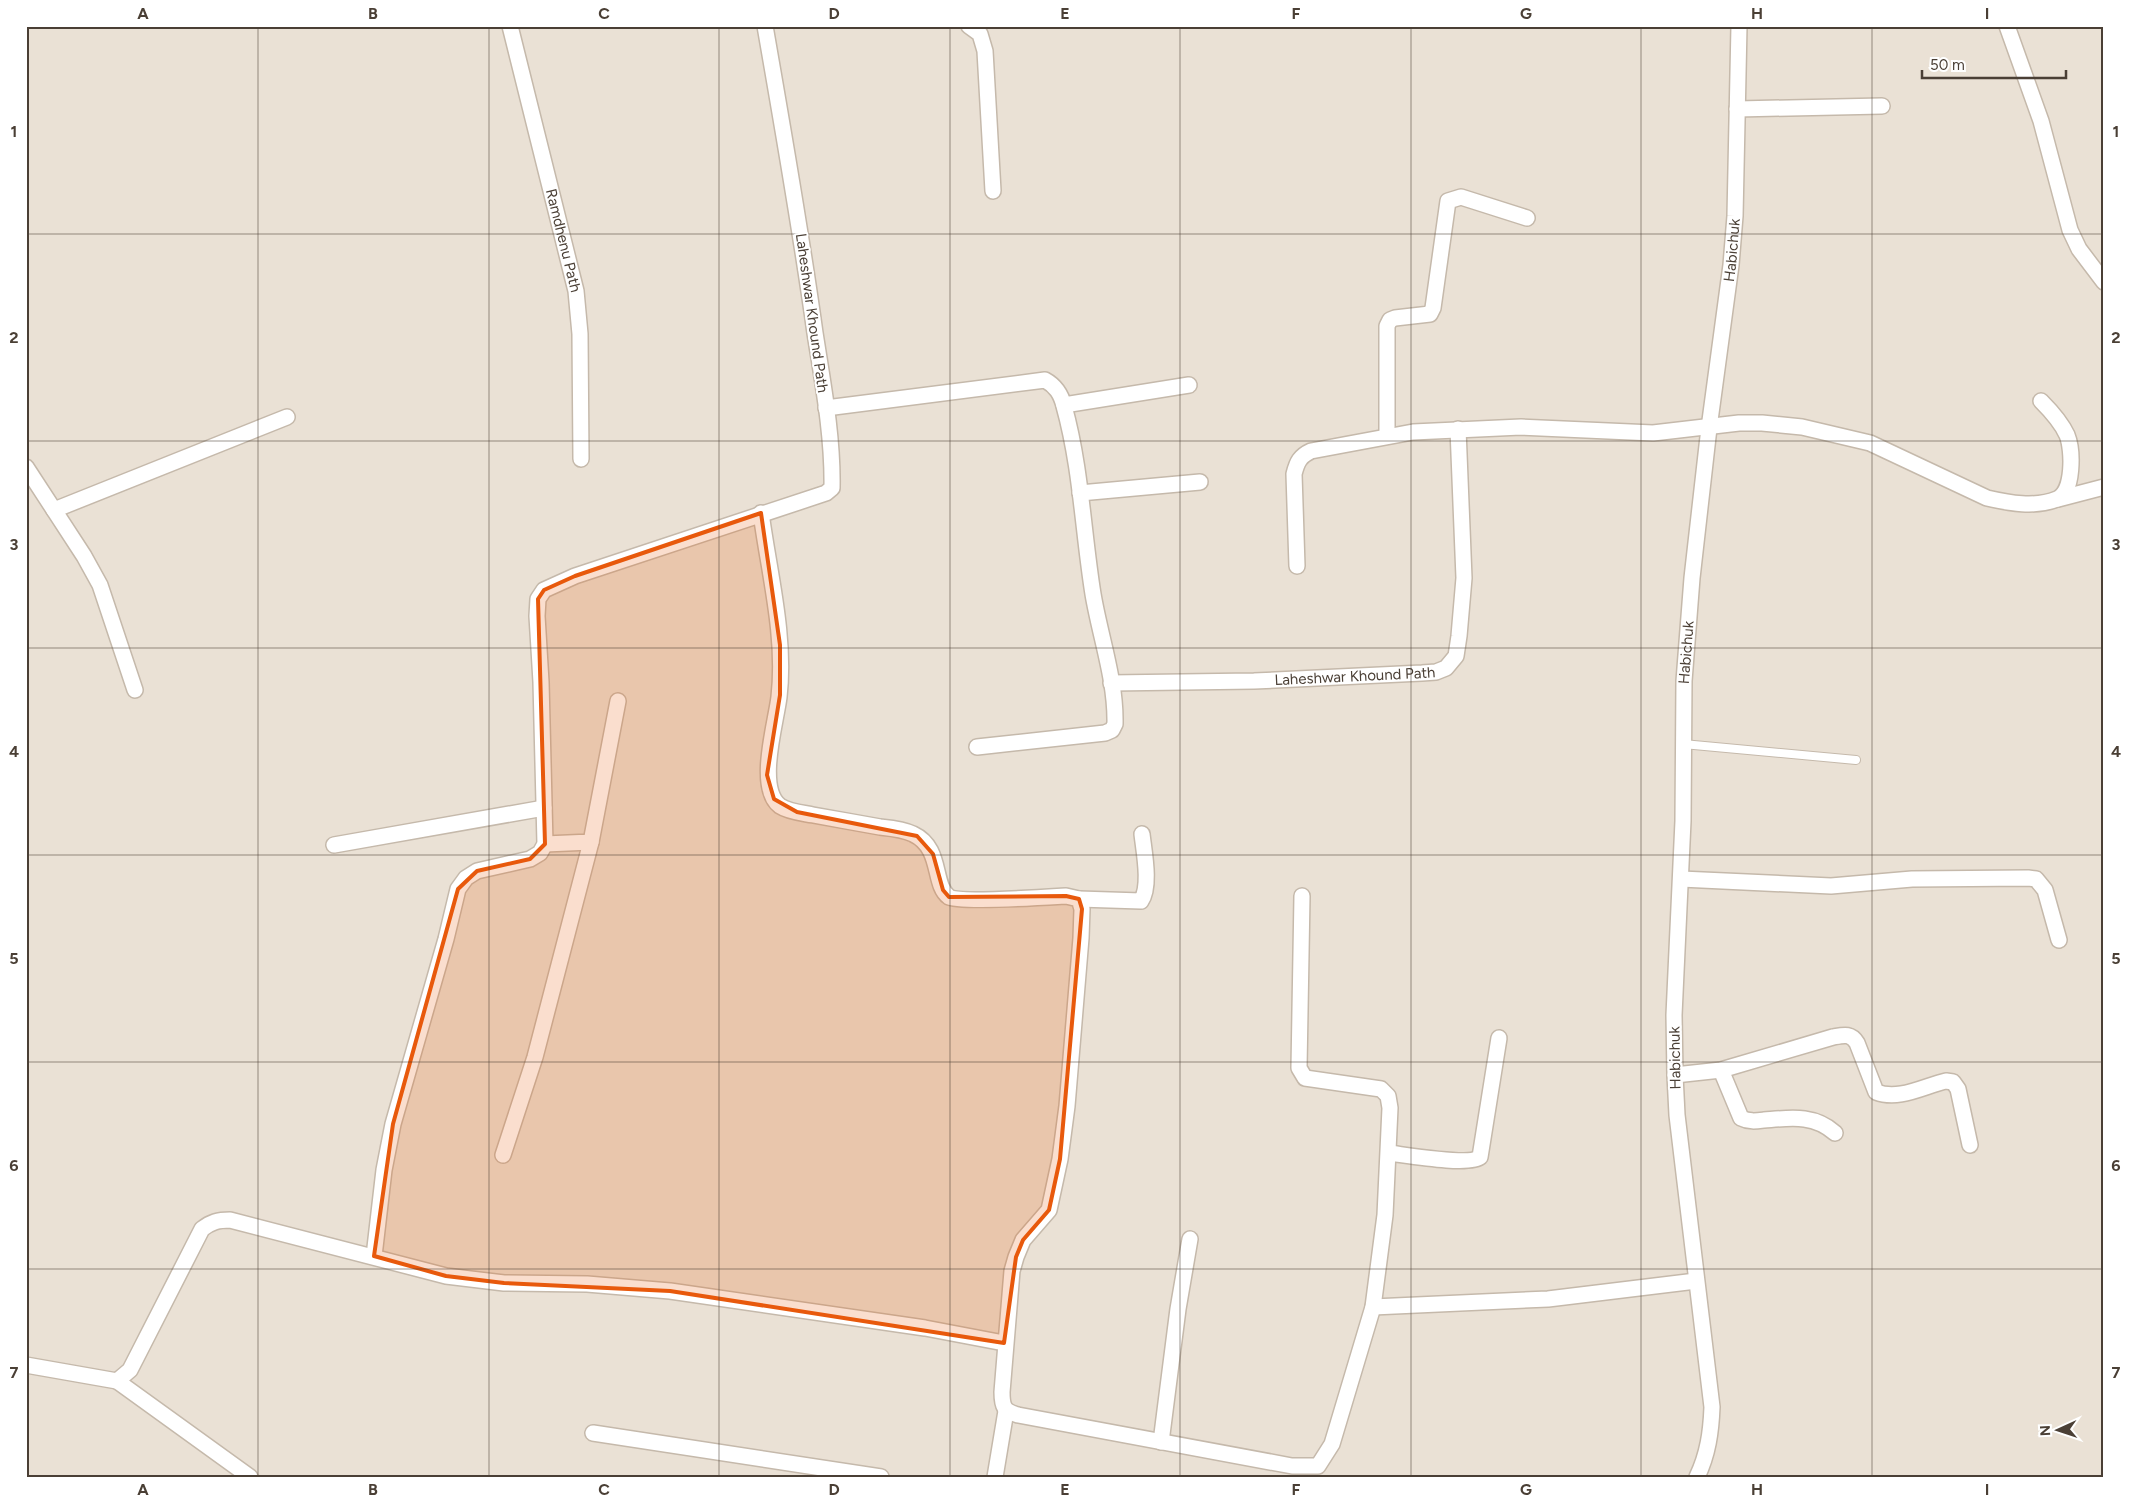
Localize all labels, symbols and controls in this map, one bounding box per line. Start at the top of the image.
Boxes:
text: A [137,4,149,23]
text: B [368,4,378,23]
text: C [598,4,610,23]
text: D [828,4,840,23]
text: E [1060,4,1070,23]
text: F [1292,4,1301,23]
text: G [1520,4,1532,23]
text: H [1751,4,1763,23]
text: I [1985,4,1989,23]
scale bar [1922,48,2066,80]
text: 50 m [1930,56,1965,74]
text: 1 [11,122,17,141]
text: 1 [2113,122,2119,141]
street label: Ramdhenu Path [542,187,585,294]
street label: Habichuk [1720,217,1744,283]
street label: Laheshwar Khound Path [792,232,832,394]
text: 2 [9,328,19,347]
text: 2 [2111,328,2121,347]
text: 3 [10,535,19,554]
text: 3 [2112,535,2121,554]
street label: Habichuk [1675,620,1698,685]
street label: Laheshwar Khound Path [1274,663,1436,689]
text: 4 [9,742,19,761]
text: 4 [2111,742,2121,761]
text: 5 [9,949,19,968]
text: 5 [2111,949,2121,968]
street label: Habichuk [1665,1025,1685,1090]
text: 6 [9,1156,19,1175]
text: 6 [2111,1156,2121,1175]
text: 7 [10,1363,19,1382]
text: 7 [2112,1363,2121,1382]
north arrow [2032,1406,2082,1456]
text: N [2037,1425,2054,1437]
text: A [137,1480,149,1499]
text: B [368,1480,378,1499]
text: C [598,1480,610,1499]
text: D [828,1480,840,1499]
text: E [1060,1480,1070,1499]
text: F [1292,1480,1301,1499]
text: G [1520,1480,1532,1499]
text: H [1751,1480,1763,1499]
text: I [1985,1480,1989,1499]

